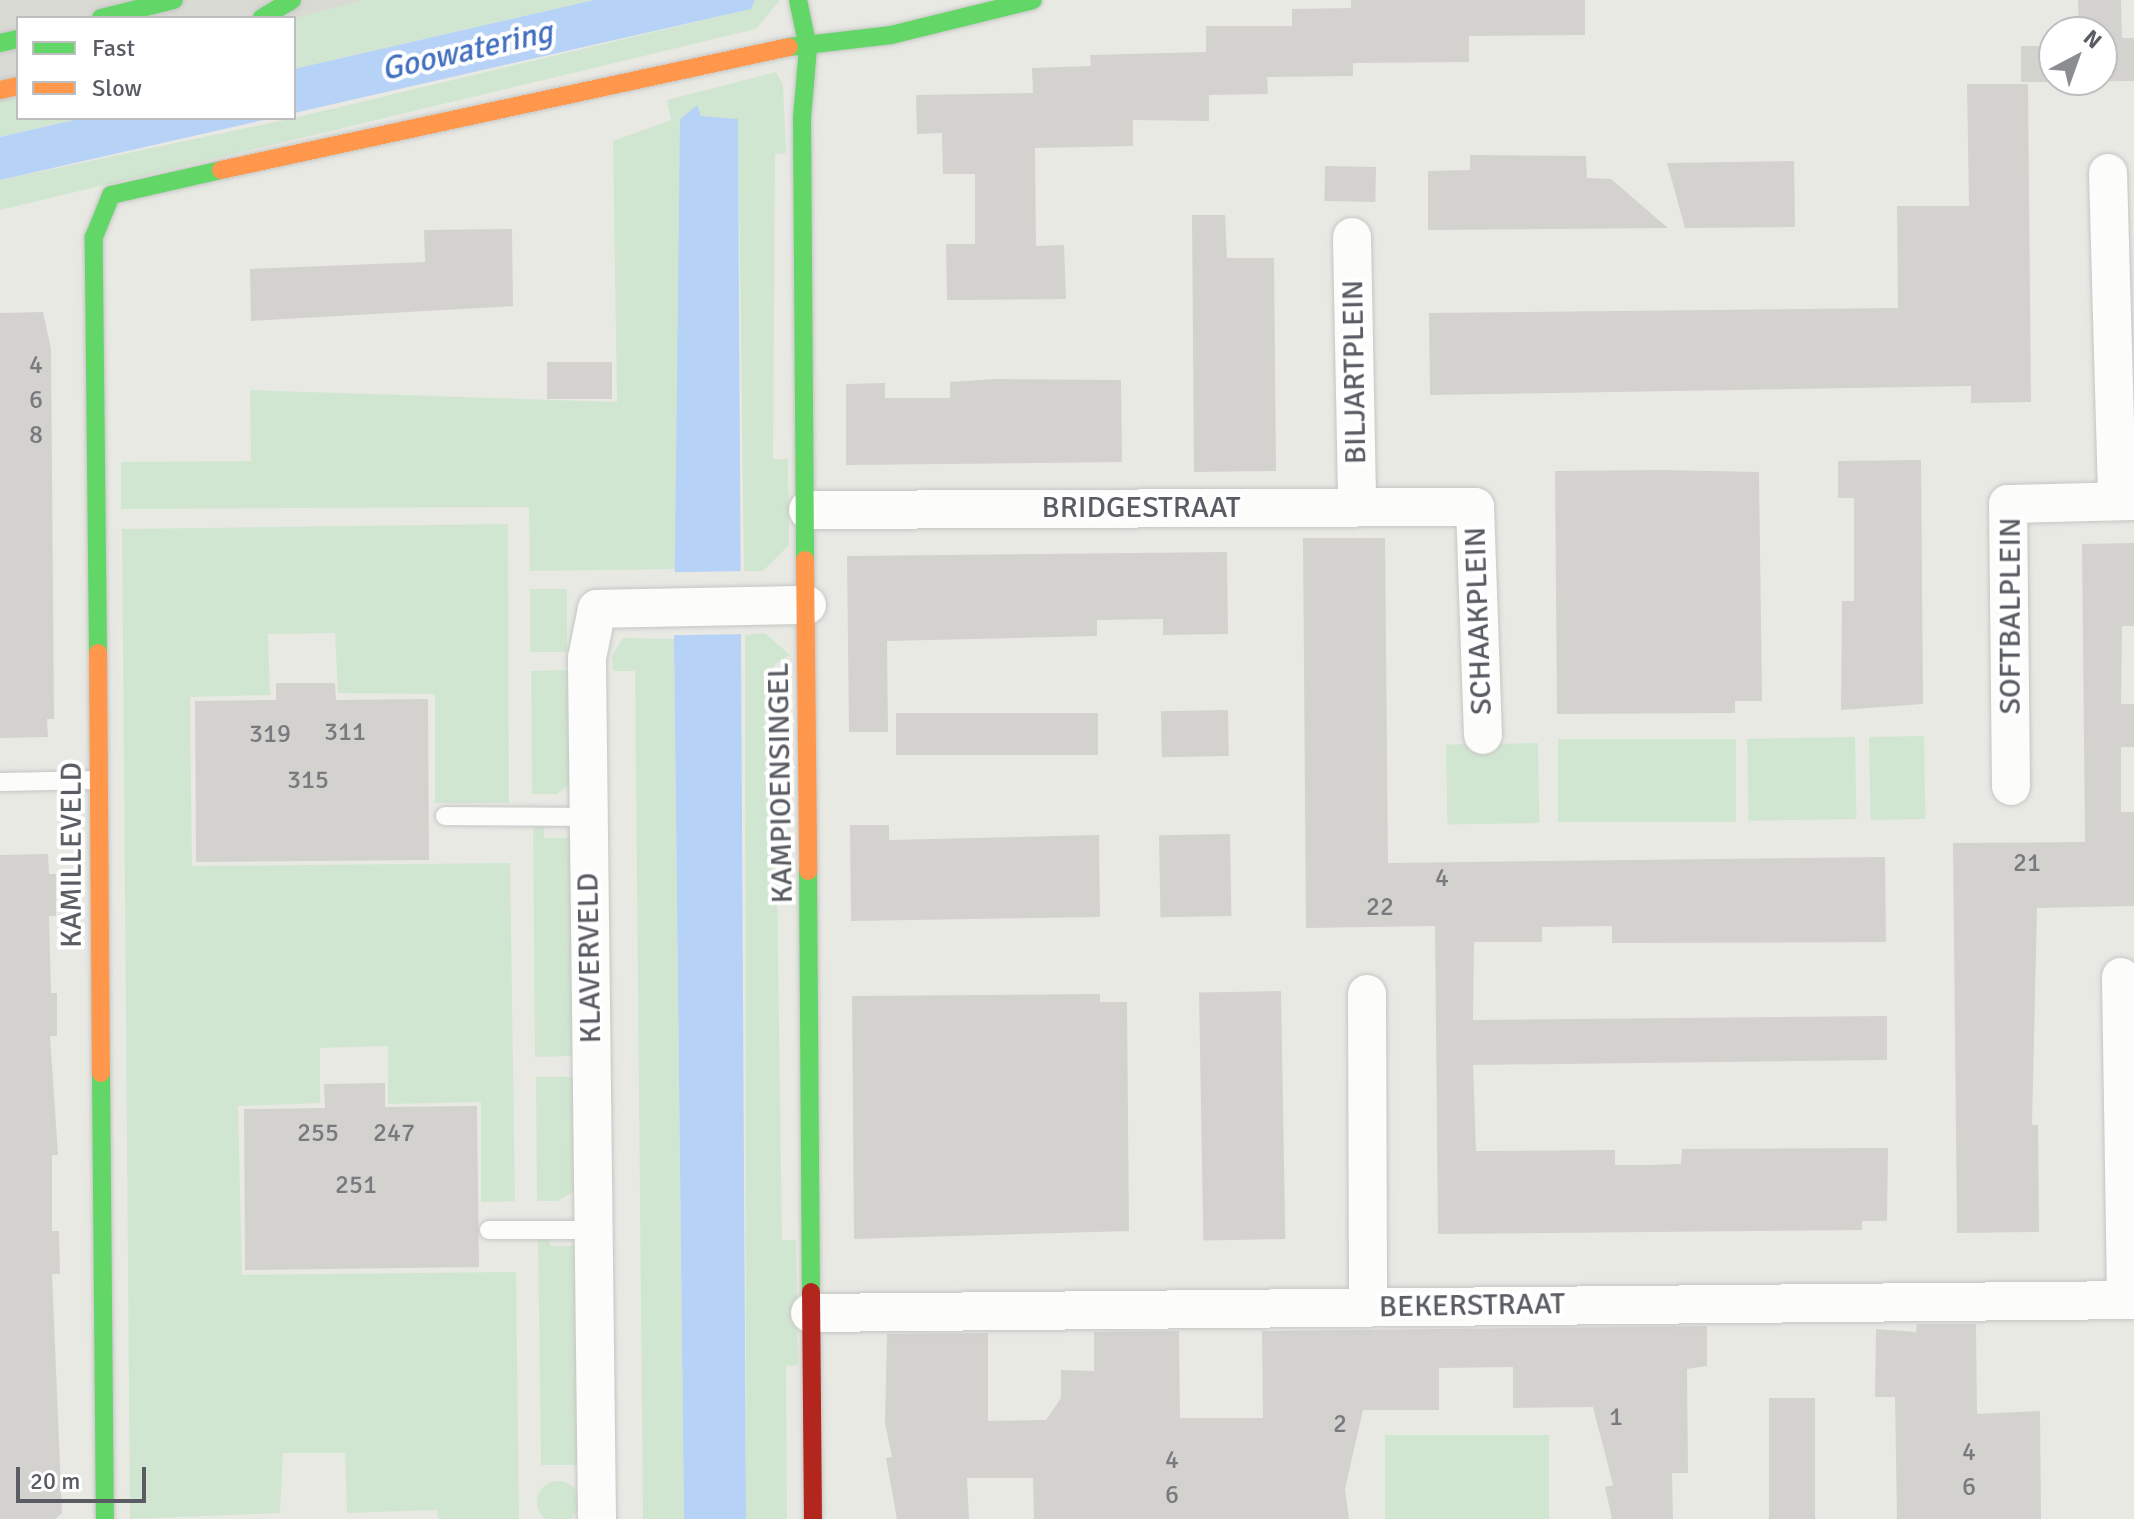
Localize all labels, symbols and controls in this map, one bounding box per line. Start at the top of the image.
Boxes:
water label: Goowatering [378,13,556,89]
legend [16,16,296,120]
north arrow [2038,16,2118,96]
text: N [2078,24,2107,54]
text: Fast [92,33,135,63]
text: Slow [92,73,142,103]
street label: BILJARTPLEIN [1335,279,1375,465]
house number: 4 [29,350,43,382]
house number: 6 [29,385,43,417]
house number: 8 [29,420,43,452]
street label: BRIDGESTRAAT [1042,490,1240,526]
street label: SOFTBALPLEIN [1993,517,2029,715]
street label: SCHAAKPLEIN [1458,526,1500,716]
street label: KAMPIOENSINGEL [761,662,801,904]
house number: 311 [324,717,366,749]
house number: 319 [249,719,291,751]
street label: KAMILLEVELD [54,762,90,948]
house number: 315 [287,765,329,797]
house number: 21 [2013,848,2041,880]
house number: 4 [1435,863,1449,895]
street label: KLAVERVELD [571,872,609,1044]
house number: 22 [1366,892,1394,924]
house number: 255 [297,1118,339,1150]
house number: 247 [373,1118,415,1150]
house number: 251 [335,1170,377,1202]
street label: BEKERSTRAAT [1379,1286,1565,1326]
house number: 1 [1609,1402,1623,1434]
house number: 2 [1333,1409,1347,1441]
house number: 4 [1962,1437,1976,1469]
house number: 4 [1165,1445,1179,1477]
scale bar [20,1451,150,1501]
text: 20 m [30,1466,80,1496]
house number: 6 [1962,1472,1976,1504]
house number: 6 [1165,1480,1179,1512]

